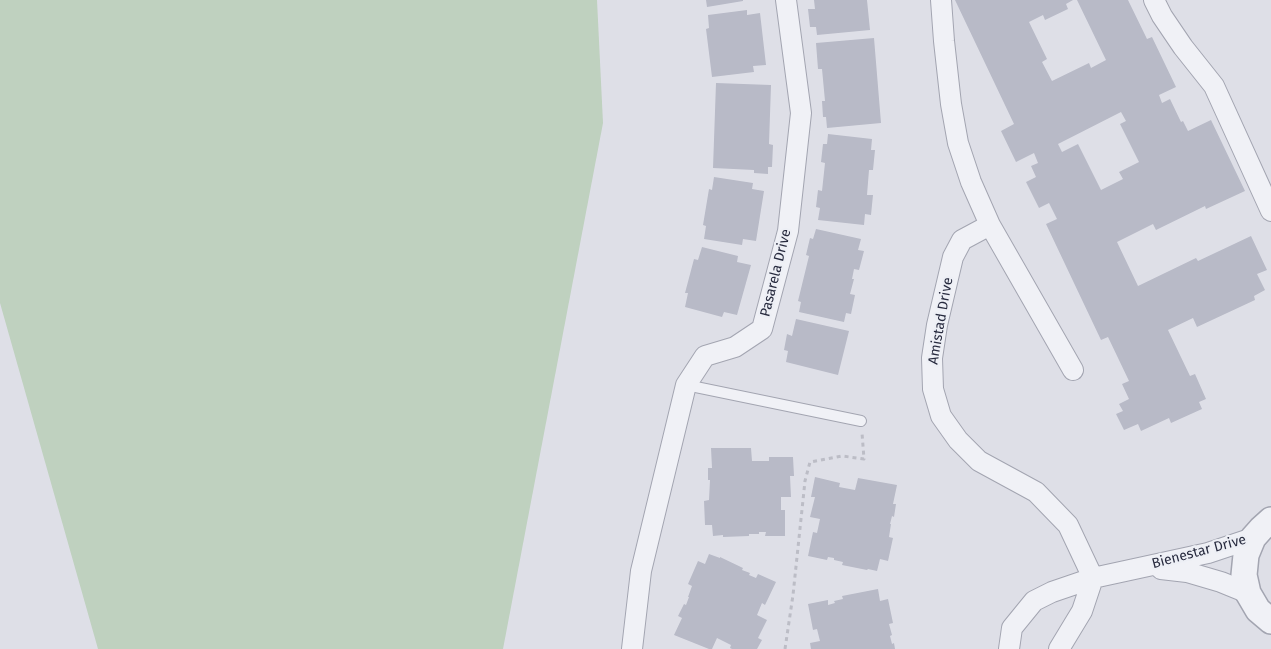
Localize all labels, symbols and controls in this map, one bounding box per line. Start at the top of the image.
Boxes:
street label: Pasarela Drive [757,227,795,319]
street label: Amistad Drive [925,276,957,366]
street label: Bienestar Drive [1150,531,1248,573]

